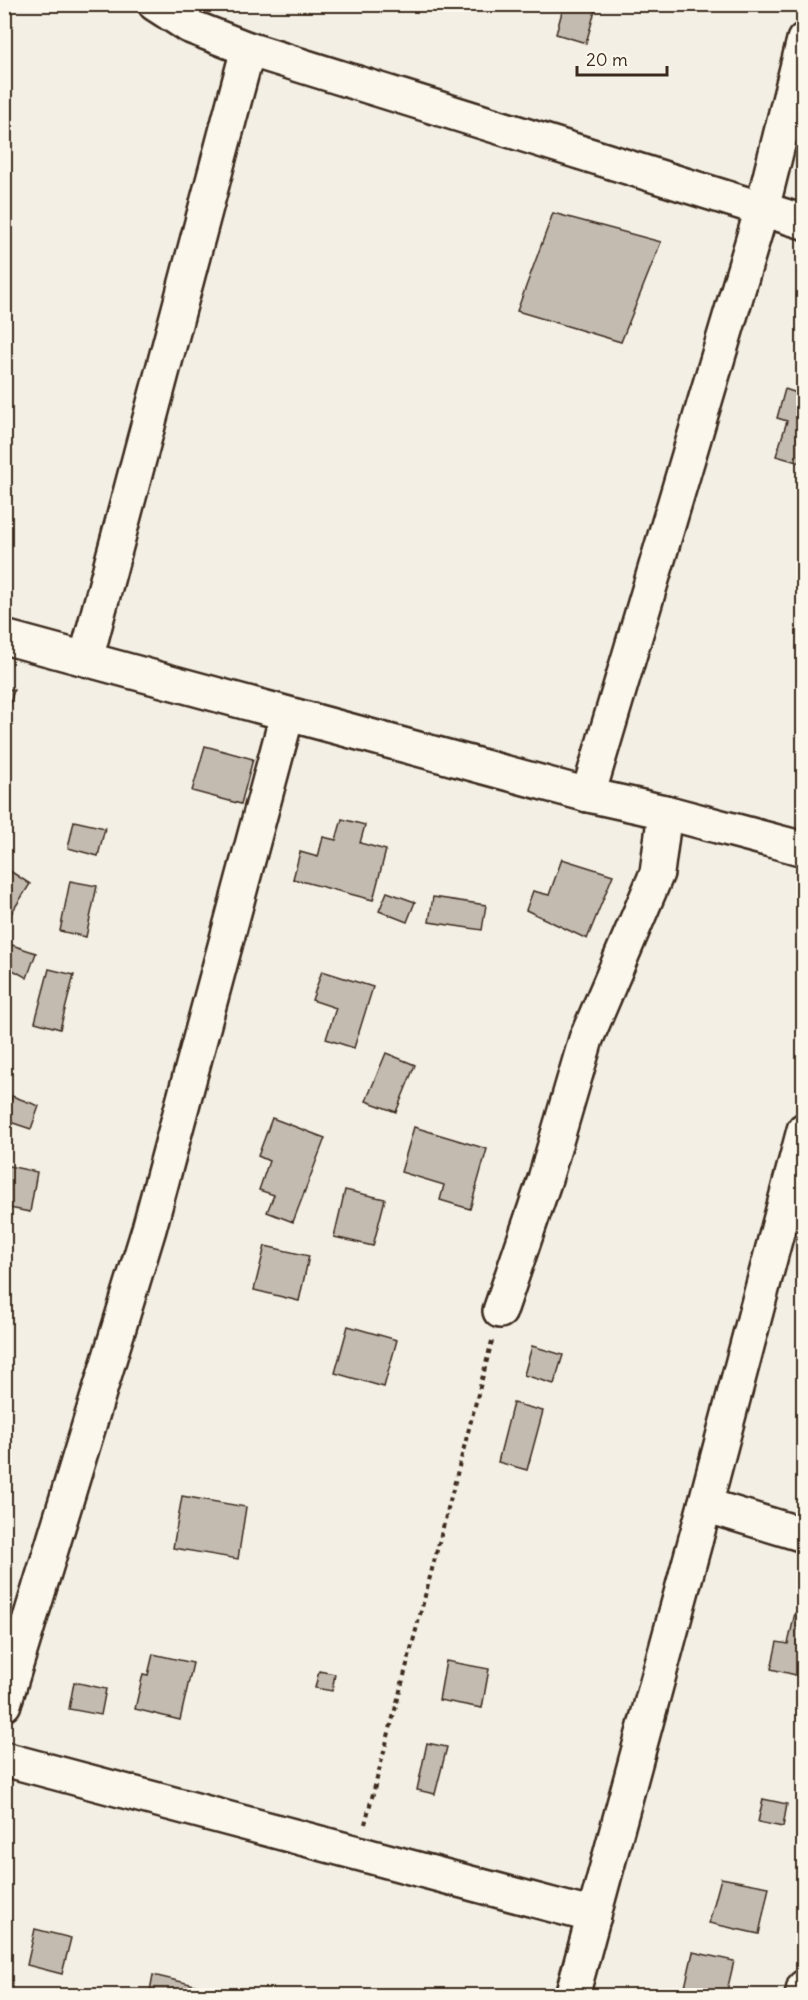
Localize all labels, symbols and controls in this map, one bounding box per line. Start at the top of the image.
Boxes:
scale bar [577,39,667,77]
text: 20 m [586,48,628,71]

